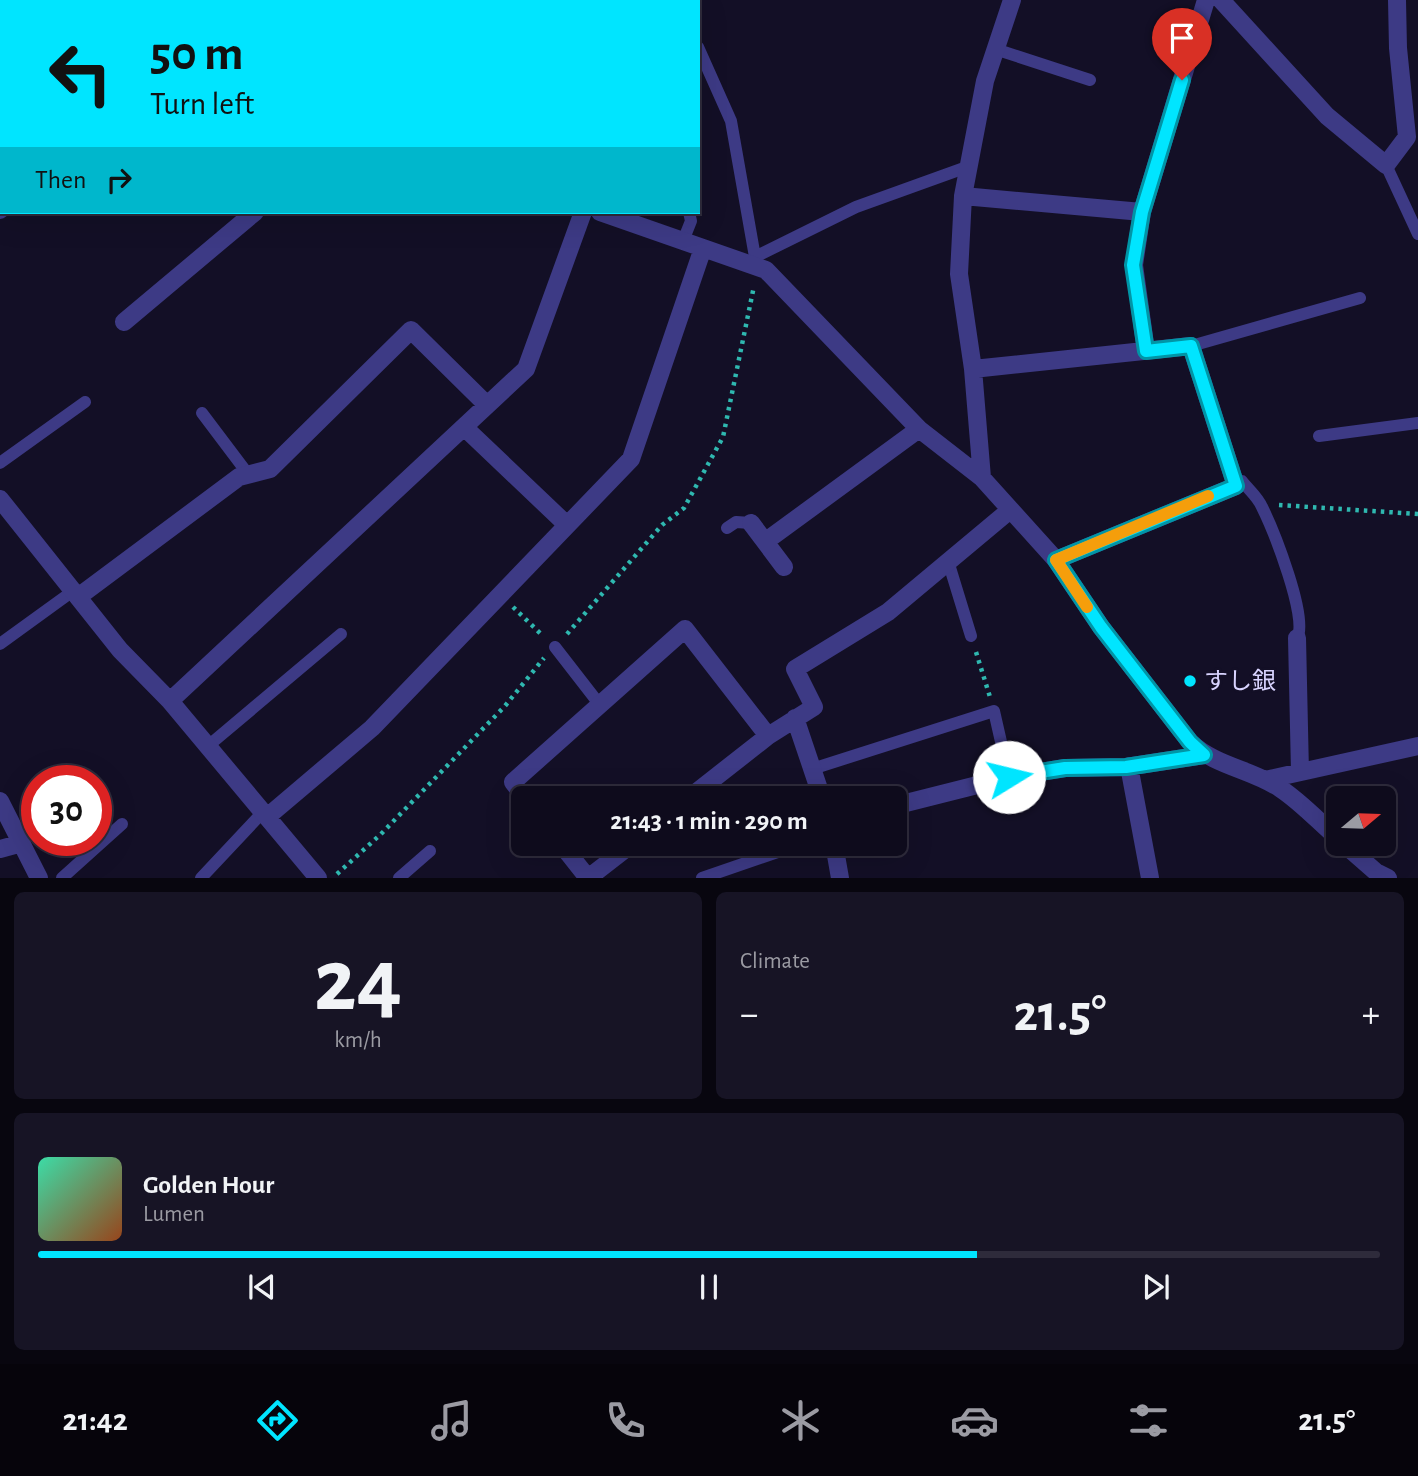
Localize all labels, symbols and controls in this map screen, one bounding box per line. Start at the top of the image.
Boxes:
pin [1152,8,1212,80]
icon: arrive [1163,19,1201,57]
icon: left [35,28,126,119]
text: 50 m [150,30,244,79]
text: Turn left [150,88,254,120]
icon: right [100,161,138,199]
text: Then [35,167,86,193]
place label: すし銀 [1204,668,1276,694]
marker: すし銀 [1182,673,1198,689]
position arrow [972,740,1046,814]
speed limit sign: 30 [21,765,112,856]
north arrow [1326,786,1396,856]
map controls [1326,786,1396,856]
text: 21:43 · 1 min · 290 m [610,808,808,834]
text: 24 [314,936,402,1027]
text: Climate [740,950,810,973]
text: 21.5° [1014,988,1106,1040]
text: − [740,996,758,1034]
text: + [1362,996,1380,1034]
text: km/h [334,1029,382,1052]
text: Golden Hour [143,1172,274,1198]
text: Lumen [143,1203,205,1226]
icon: previous [243,1268,281,1306]
icon: pause [690,1268,728,1306]
icon: next [1137,1268,1175,1306]
icon: directions [253,1396,302,1445]
icon: music [427,1396,476,1445]
icon: phone [601,1396,650,1445]
icon: climate [776,1396,825,1445]
icon: car [950,1396,999,1445]
icon: filters [1124,1396,1173,1445]
text: 21:42 [63,1404,128,1436]
text: 21.5° [1298,1404,1355,1436]

